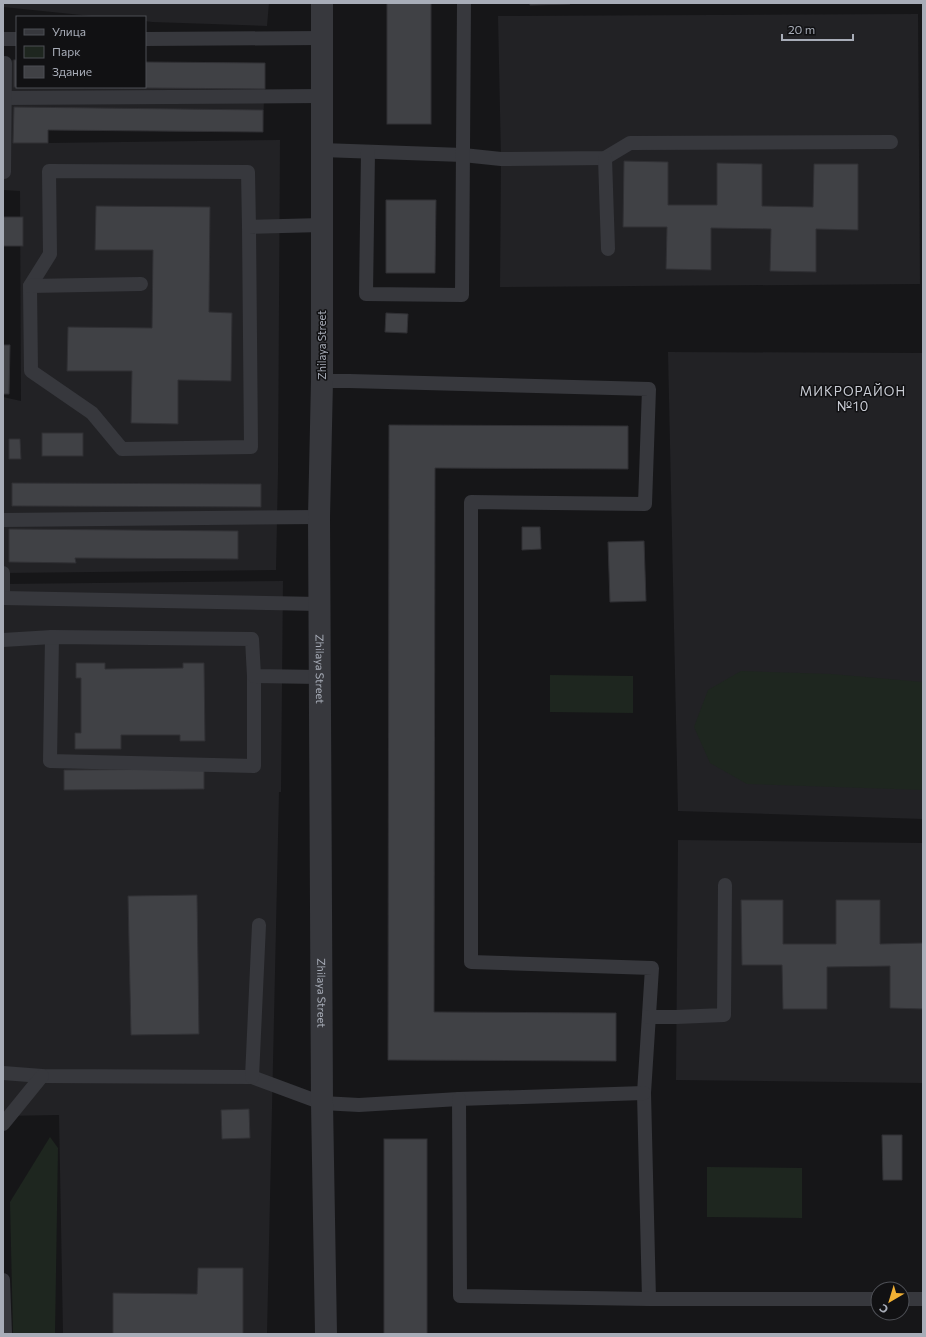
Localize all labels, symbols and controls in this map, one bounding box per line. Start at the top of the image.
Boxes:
legend [16,16,146,88]
scale bar [782,16,853,42]
text: 20 m [788,22,815,36]
text: Улица [52,24,86,38]
text: Парк [52,44,81,58]
text: Здание [52,64,92,78]
street label: Zhilaya Street [315,310,328,380]
district label: МИКРОРАЙОН №10 [800,383,906,414]
street label: Zhilaya Street [314,634,327,704]
street label: Zhilaya Street [315,958,329,1028]
north arrow [870,1281,910,1321]
text: С [876,1302,891,1317]

